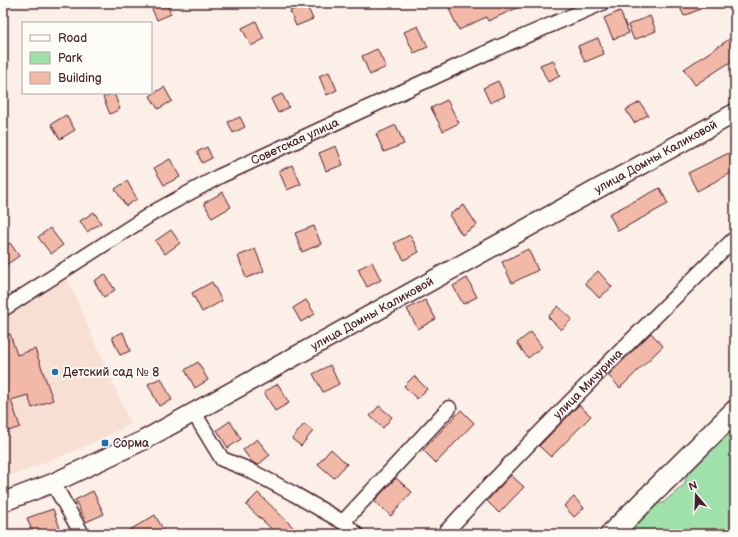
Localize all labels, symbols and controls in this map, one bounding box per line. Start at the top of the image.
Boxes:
legend [22,22,152,94]
text: Road [58,31,87,46]
text: Park [58,51,82,66]
text: Building [58,71,102,86]
street label: Советская улица [249,115,341,169]
street label: улица Домны Каликовой [592,117,720,197]
street label: улица Домны Каликовой [308,274,437,354]
street label: улица Мичурина [551,346,626,422]
place label: Детский сад № 8 [63,365,159,380]
marker: Детский сад № 8 [50,367,60,377]
place label: Сорма [113,436,149,451]
marker: Сорма [100,438,110,448]
north arrow [676,475,716,515]
text: N [687,479,699,494]

